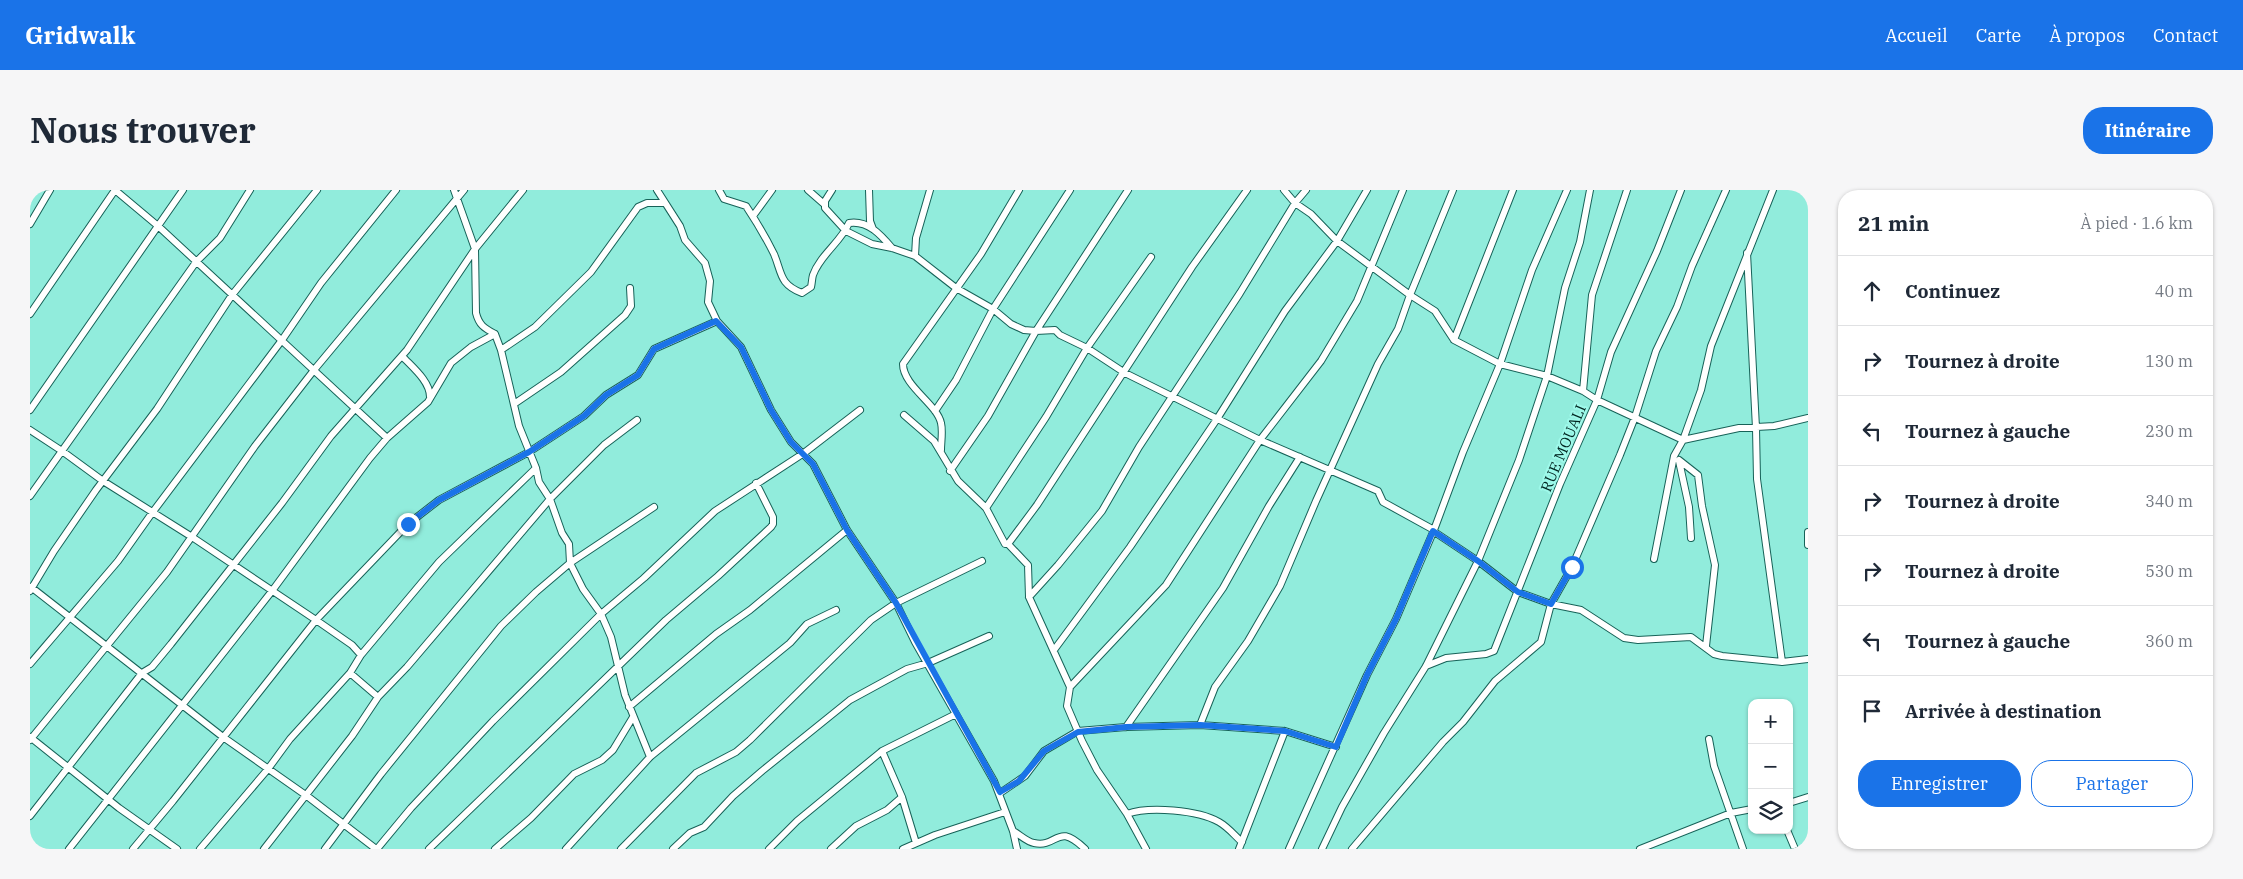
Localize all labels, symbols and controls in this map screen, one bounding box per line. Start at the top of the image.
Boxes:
text: Gridwalk [25,19,135,51]
text: Accueil [1885,24,1948,47]
text: Carte [1976,24,2021,47]
text: À propos [2049,24,2125,47]
text: Contact [2153,24,2218,47]
text: Nous trouver [30,107,256,153]
button: Itinéraire [2083,107,2213,154]
text: 21 min [1858,209,1929,237]
text: À pied · 1.6 km [2081,213,2193,233]
icon: ahead [1858,277,1886,305]
text: Continuez [1905,279,2000,303]
text: 40 m [2155,281,2193,301]
icon: right [1858,347,1886,375]
text: Tournez à droite [1905,349,2060,373]
text: 130 m [2145,351,2193,371]
street label: RUE MOUALI [1536,402,1590,494]
icon: left [1858,417,1886,445]
text: Tournez à gauche [1905,419,2070,443]
text: 230 m [2145,421,2193,441]
icon: right [1858,487,1886,515]
text: Tournez à droite [1905,489,2060,513]
text: 340 m [2145,491,2193,511]
route end [397,513,420,536]
route start [1561,556,1584,579]
icon: right [1858,557,1886,585]
text: Tournez à droite [1905,559,2060,583]
text: 530 m [2145,561,2193,581]
icon: left [1858,627,1886,655]
text: Tournez à gauche [1905,629,2070,653]
text: 360 m [2145,631,2193,651]
icon: arrive [1858,697,1886,725]
map controls [1748,699,1793,834]
button: + [1748,699,1793,744]
text: Arrivée à destination [1905,699,2102,723]
button: − [1748,744,1793,789]
button: Enregistrer [1858,760,2021,807]
button: Partager [2031,760,2193,807]
button: layers [1748,789,1793,834]

